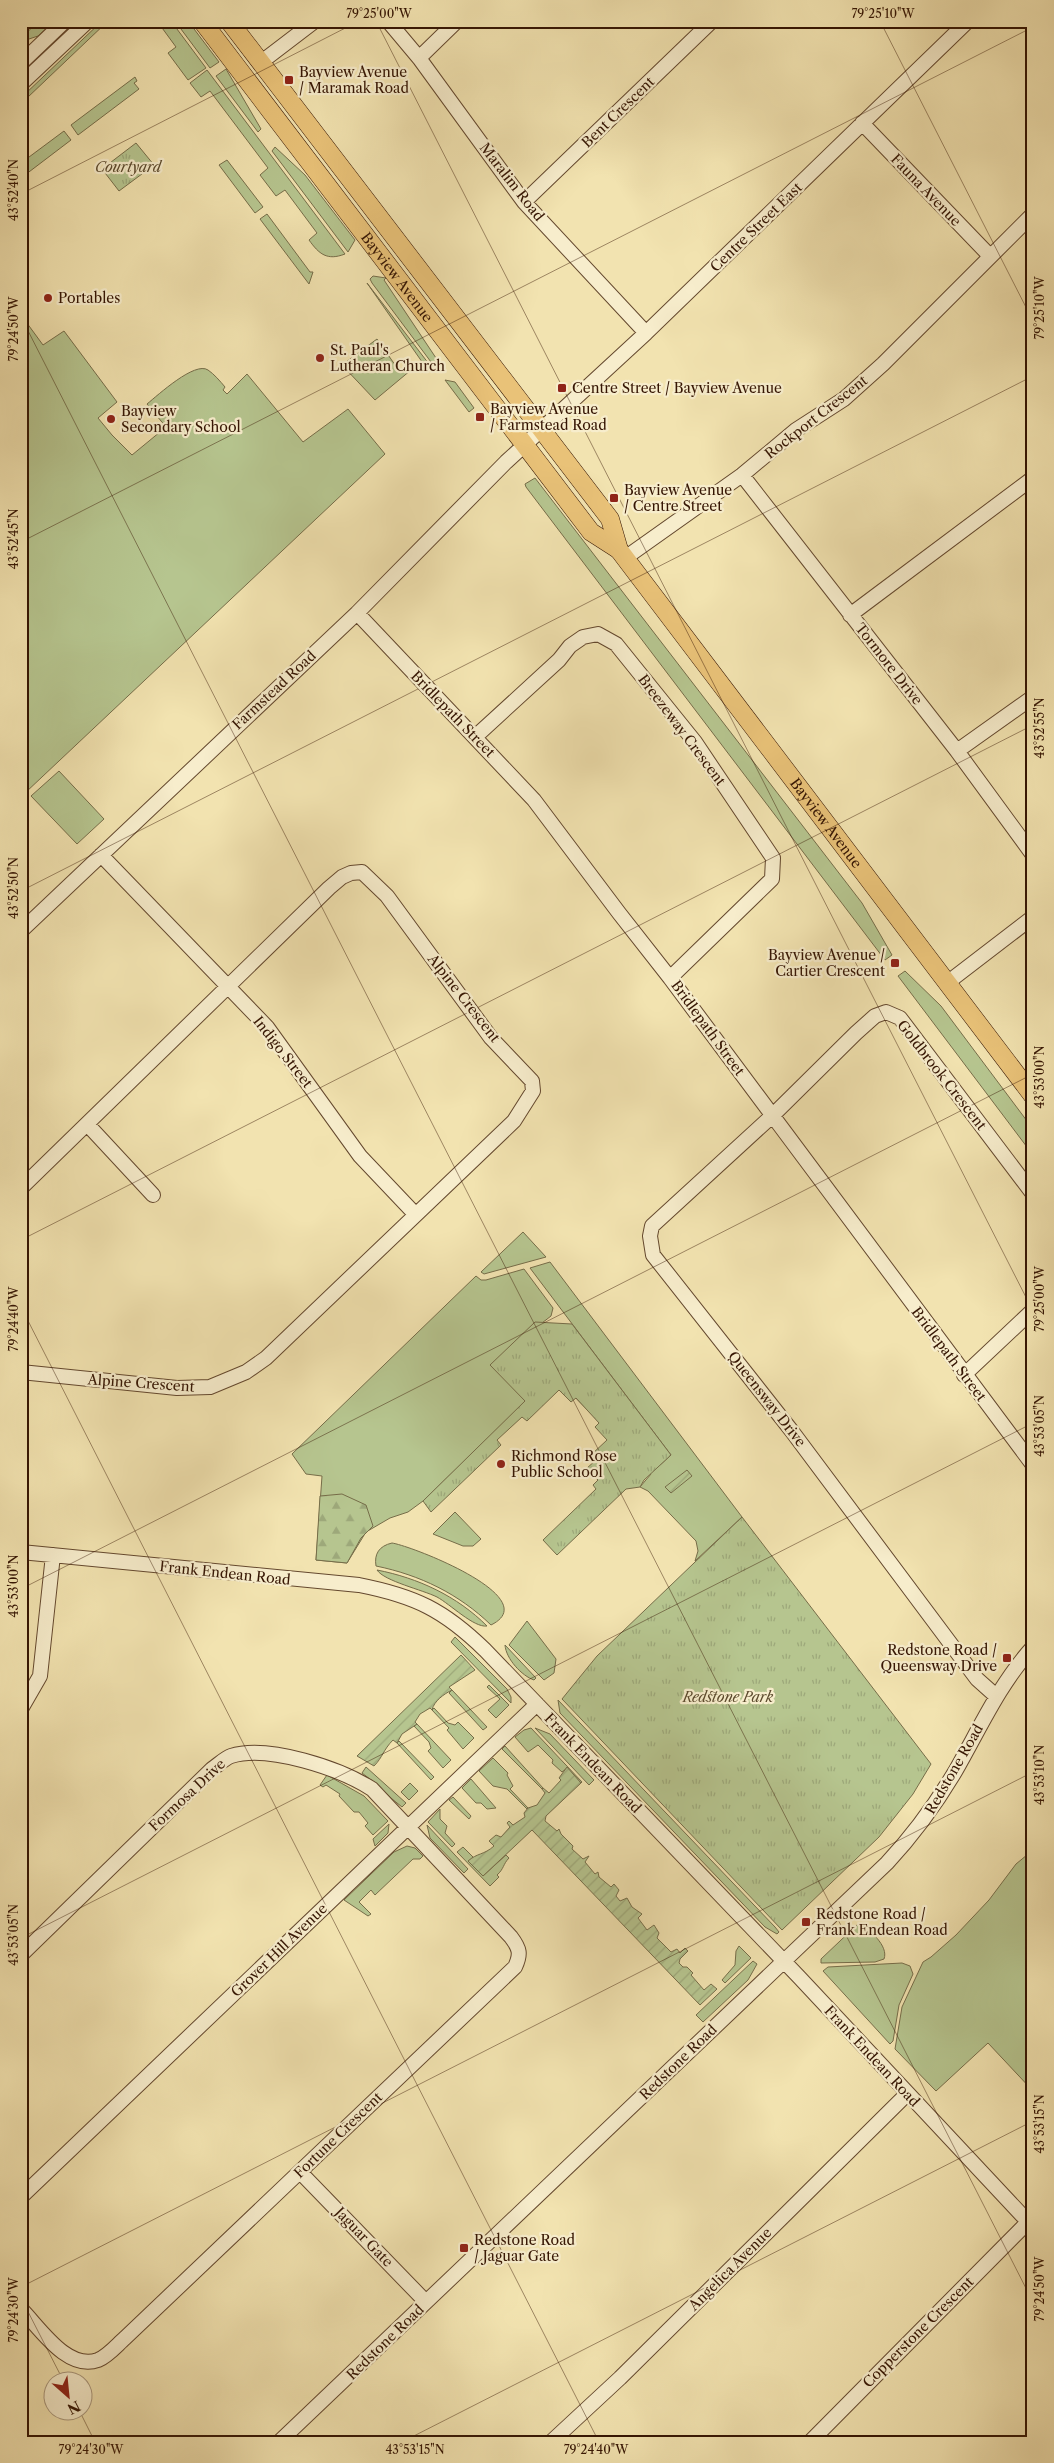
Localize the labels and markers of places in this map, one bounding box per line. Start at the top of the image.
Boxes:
place label: Bayview Avenue / Maramak Road [299,63,409,97]
marker: Bayview Avenue / Maramak Road [283,74,295,86]
place label: Portables [58,289,120,307]
marker: Portables [42,292,54,304]
place label: St. Paul's Lutheran Church [330,341,445,375]
marker: St. Paul's Lutheran Church [314,352,326,364]
place label: Centre Street / Bayview Avenue [572,379,782,397]
marker: Centre Street / Bayview Avenue [556,382,568,394]
place label: Bayview Avenue / Farmstead Road [490,400,607,434]
place label: Bayview Secondary School [121,402,241,436]
marker: Bayview Avenue / Farmstead Road [474,411,486,423]
marker: Bayview Secondary School [105,413,117,425]
place label: Bayview Avenue / Centre Street [624,481,732,515]
marker: Bayview Avenue / Centre Street [608,492,620,504]
place label: Bayview Avenue / Cartier Crescent [768,946,885,980]
marker: Bayview Avenue / Cartier Crescent [889,957,901,969]
place label: Richmond Rose Public School [511,1447,617,1481]
marker: Richmond Rose Public School [495,1458,507,1470]
place label: Redstone Road / Queensway Drive [881,1641,997,1675]
marker: Redstone Road / Queensway Drive [1001,1652,1013,1664]
place label: Redstone Road / Frank Endean Road [816,1905,948,1939]
marker: Redstone Road / Frank Endean Road [800,1916,812,1928]
place label: Redstone Road / Jaguar Gate [474,2231,576,2265]
marker: Redstone Road / Jaguar Gate [458,2242,470,2254]

